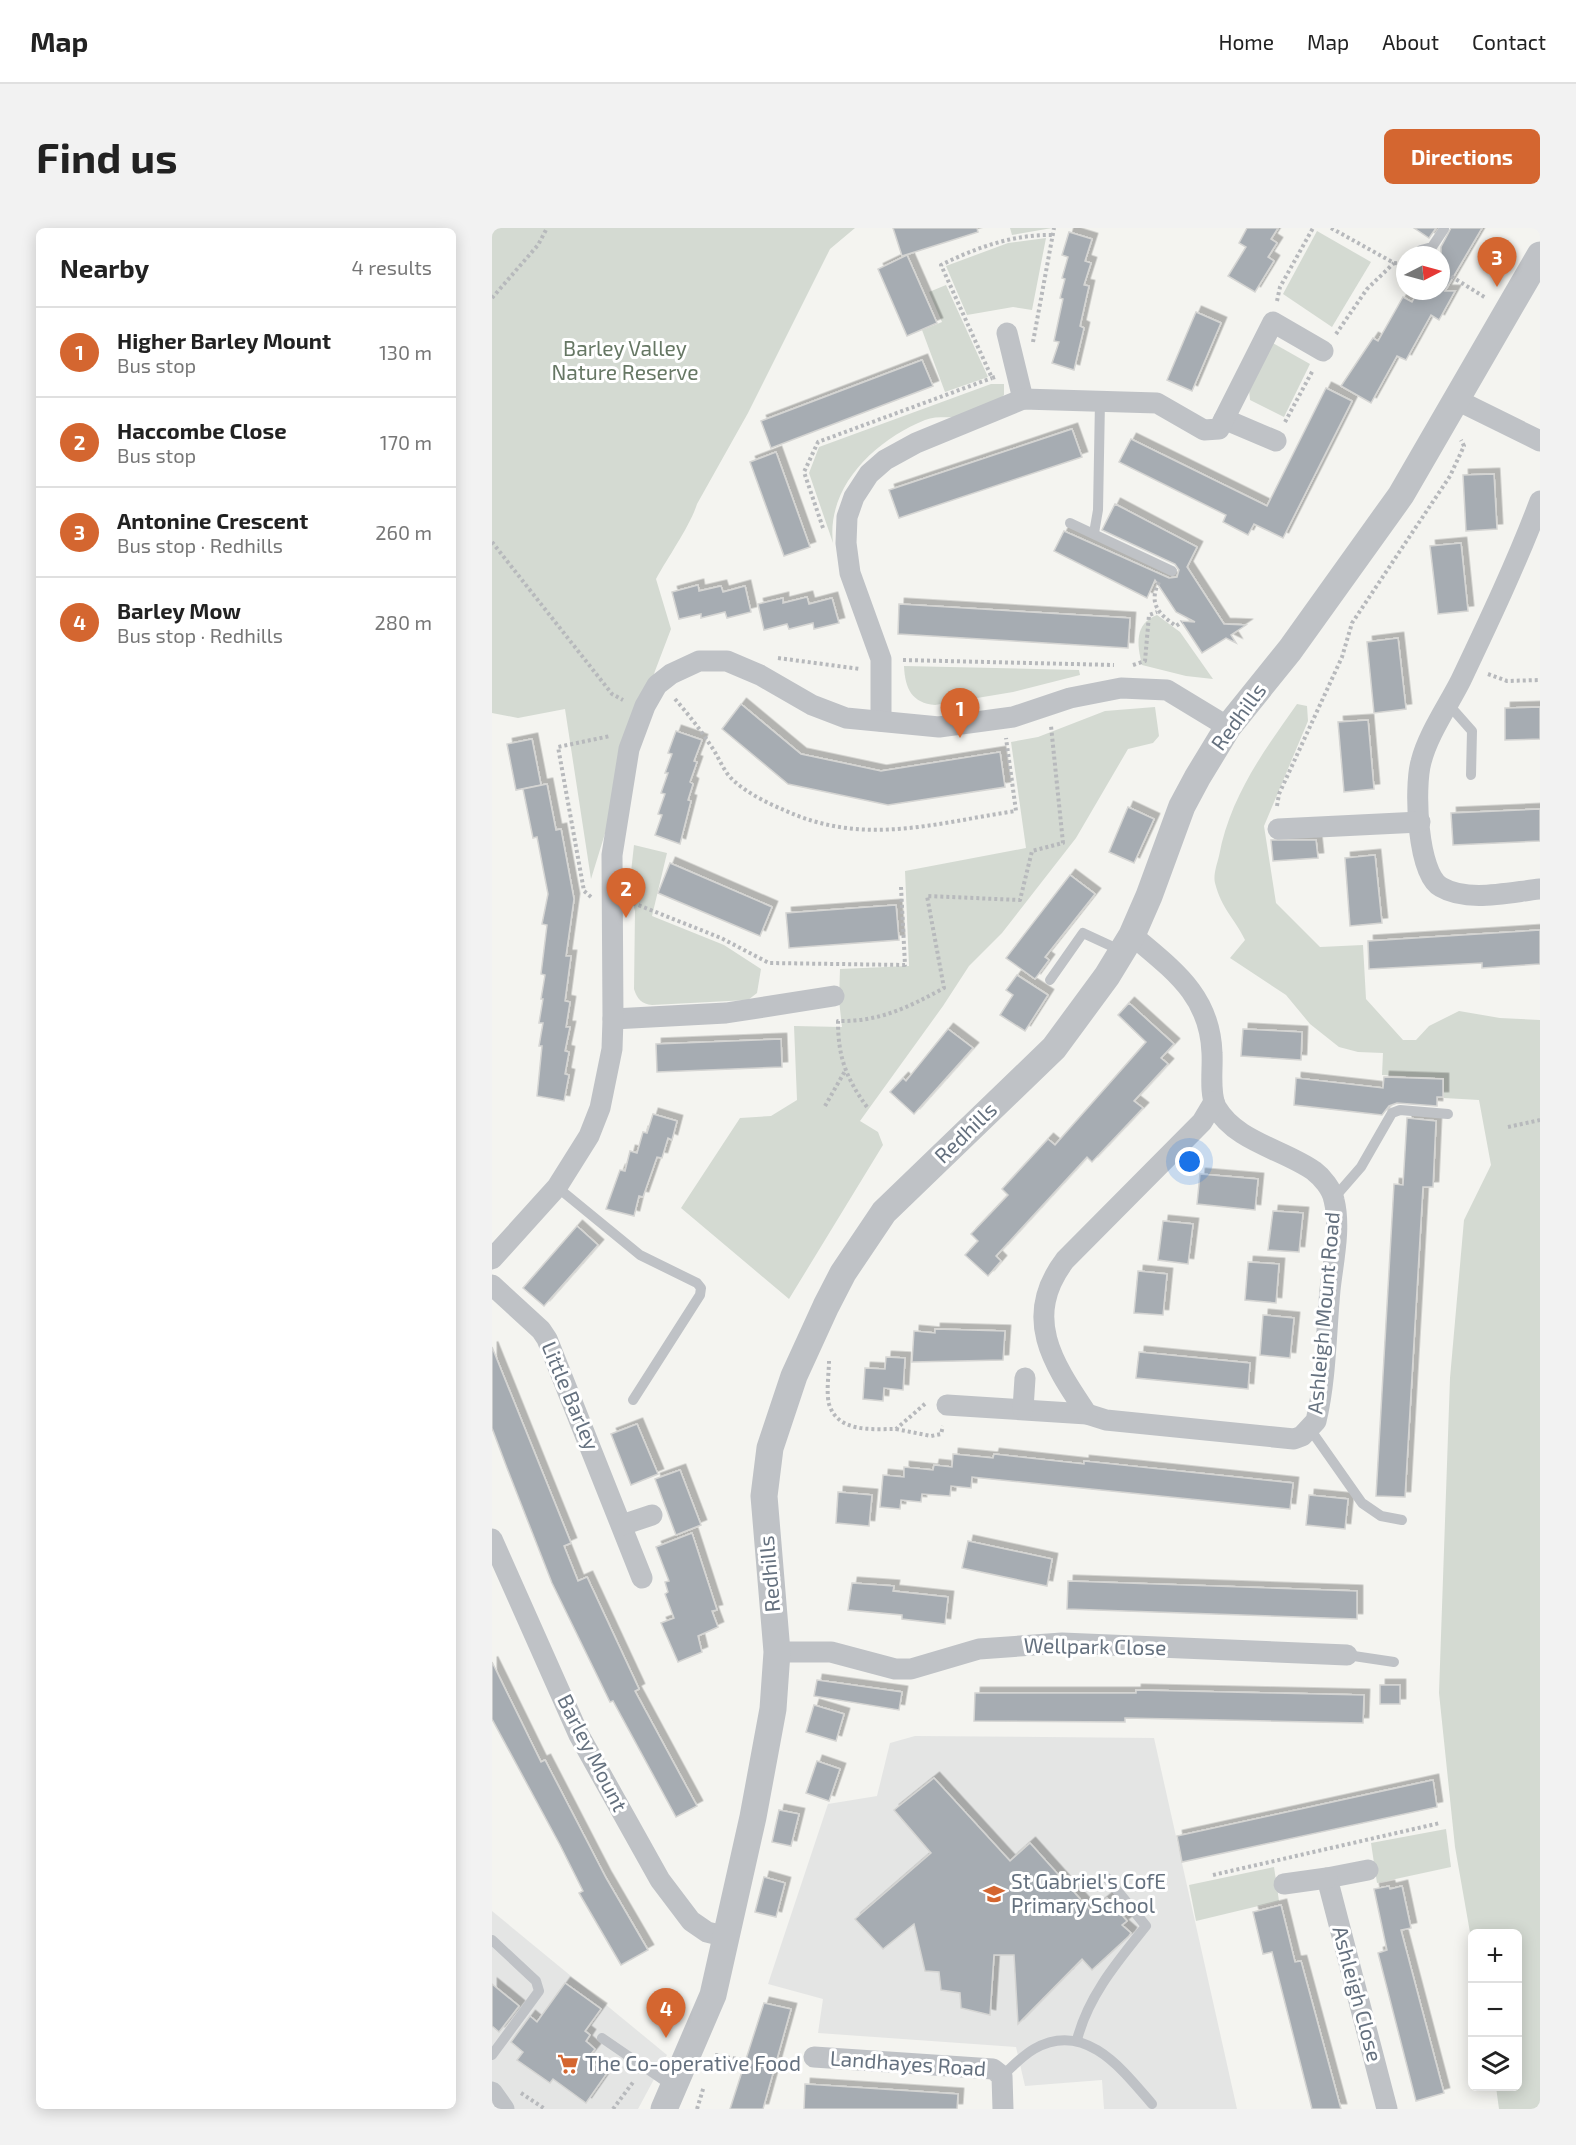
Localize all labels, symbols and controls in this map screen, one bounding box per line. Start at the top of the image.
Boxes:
text: Map [30,24,88,58]
text: Home [1218,29,1274,54]
text: Map [1307,29,1349,54]
text: About [1382,29,1439,54]
text: Contact [1472,29,1546,54]
button: Directions [1384,129,1540,184]
text: Find us [36,131,178,181]
pin: 3 [1478,238,1516,287]
north arrow [1396,246,1450,300]
text: Nearby [60,252,149,283]
text: 4 results [352,255,432,279]
text: Higher Barley Mount [117,327,331,353]
park label: Barley Valley Nature Reserve [551,335,699,384]
text: 1 [75,340,84,364]
text: 130 m [379,340,432,364]
text: Bus stop [117,353,196,377]
text: Haccombe Close [117,417,287,443]
text: 2 [74,430,85,454]
text: 170 m [380,430,432,454]
text: Bus stop [117,443,196,467]
text: Antonine Crescent [117,507,308,533]
text: 3 [74,520,85,544]
text: 260 m [375,520,432,544]
text: Bus stop · Redhills [117,533,283,557]
text: Barley Mow [117,597,241,623]
text: 4 [73,610,86,634]
text: 280 m [375,610,432,634]
text: Bus stop · Redhills [117,623,283,647]
street label: Redhills [1205,678,1270,755]
pin: 1 [940,688,980,738]
pin: 2 [606,868,646,918]
street label: Redhills [929,1096,1001,1168]
your location [1175,1147,1204,1176]
street label: Ashleigh Mount Road [1301,1211,1344,1415]
street label: Little Barley [537,1337,605,1454]
street label: Redhills [753,1535,784,1613]
street label: Wellpark Close [1023,1632,1167,1659]
street label: Barley Mount [553,1689,634,1815]
place label: St Gabriel's CofE Primary School [1011,1868,1166,1917]
school or university icon: St Gabriel's CofE Primary School [982,1882,1006,1906]
street label: Ashleigh Close [1328,1923,1389,2064]
map controls [1468,1929,1522,2091]
button: + [1468,1929,1522,1983]
button: − [1468,1983,1522,2037]
pin: 4 [646,1988,686,2038]
button: layers [1468,2037,1522,2091]
street label: Landhayes Road [829,2045,987,2080]
place label: The Co-operative Food [585,2050,801,2075]
supermarket icon: The Co-operative Food [556,2052,580,2076]

